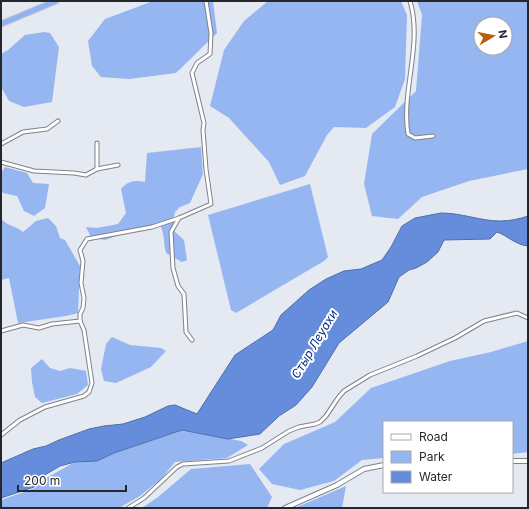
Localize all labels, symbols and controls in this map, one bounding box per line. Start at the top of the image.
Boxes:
north arrow [473,16,513,56]
text: N [495,29,510,40]
water label: Стыр Леуахи [288,307,340,381]
legend [383,421,513,493]
text: Road [419,429,448,444]
text: Park [419,449,445,464]
scale bar [18,467,126,493]
text: Water [419,469,453,484]
text: 200 m [24,473,60,488]

